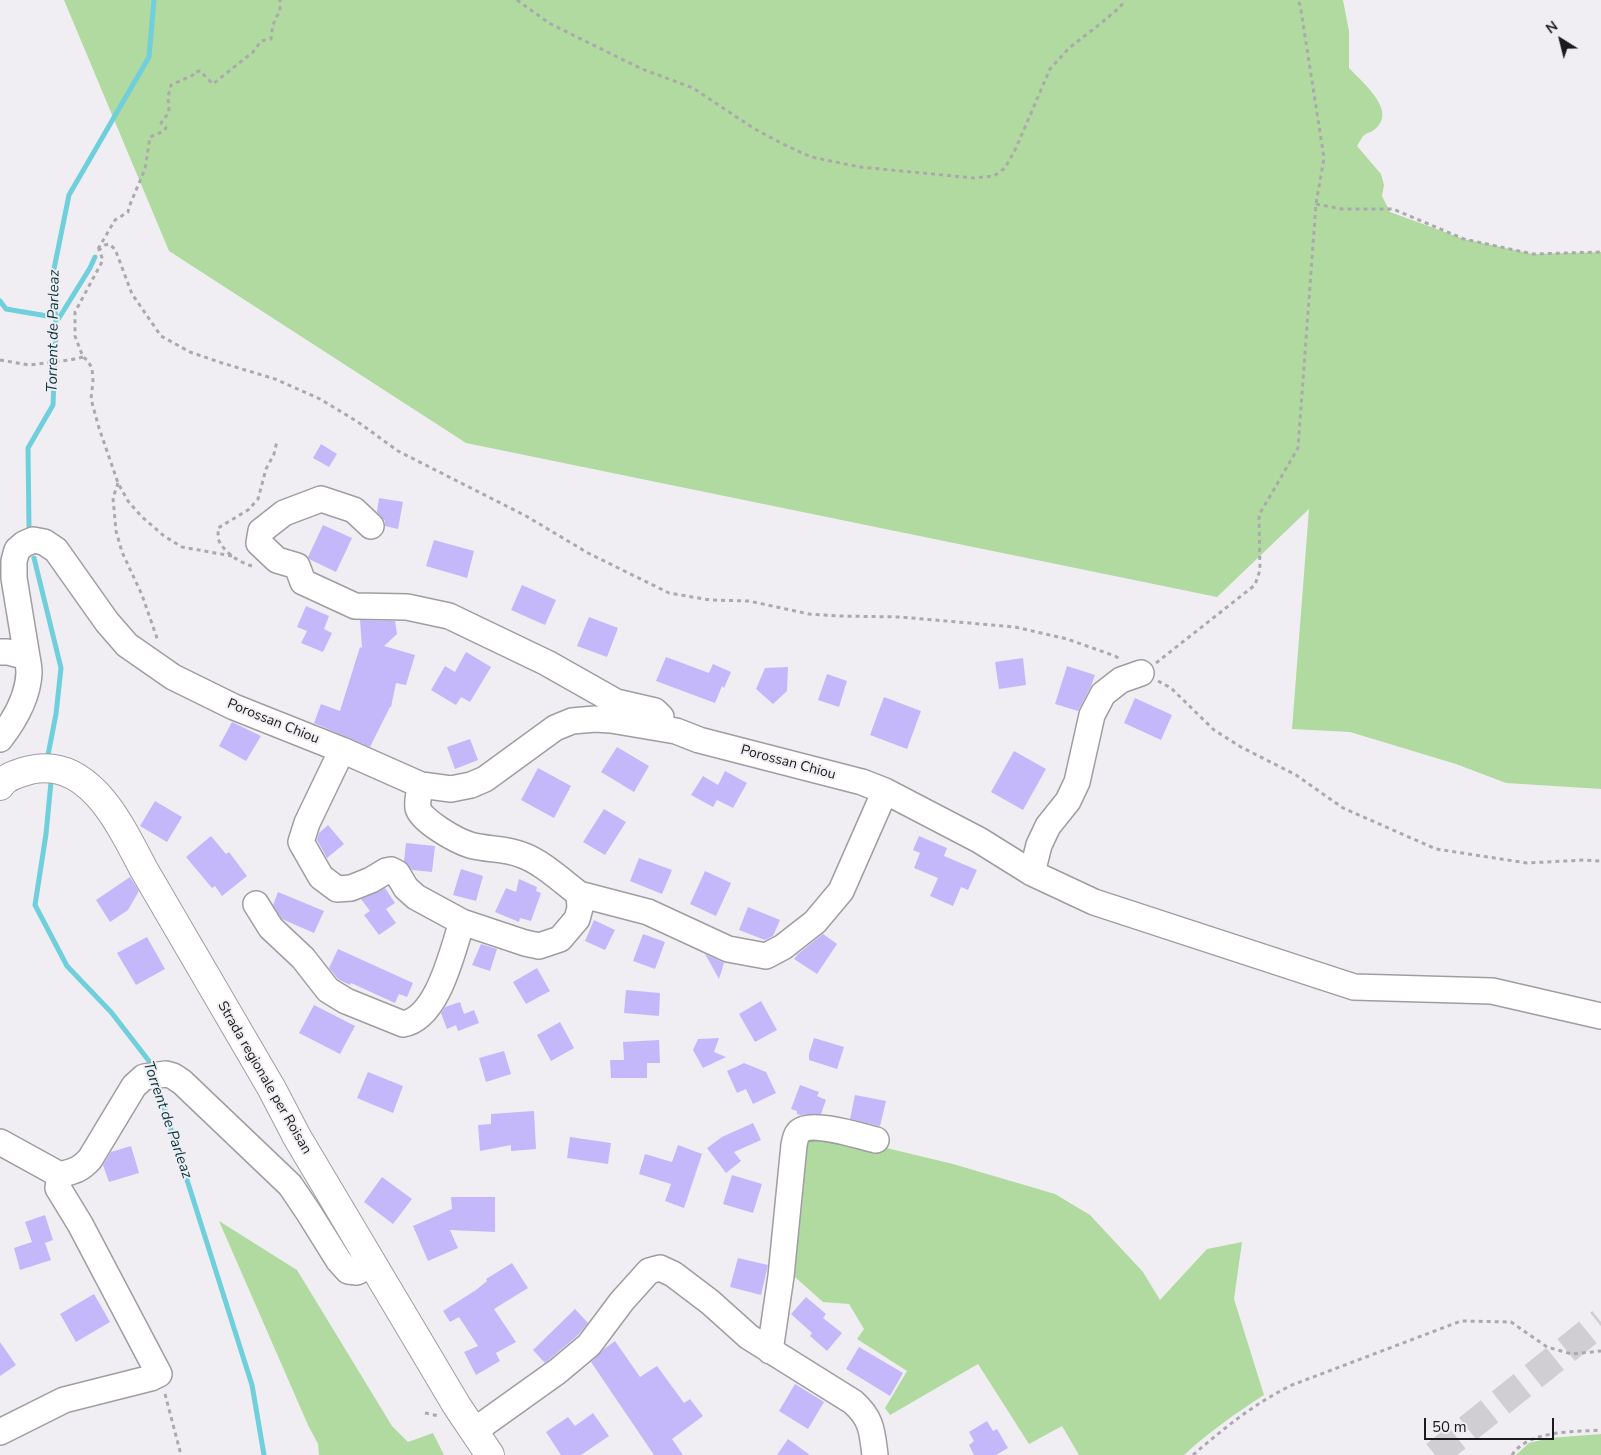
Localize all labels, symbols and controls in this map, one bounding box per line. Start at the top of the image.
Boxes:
north arrow [1536,15,1586,65]
text: N [1542,17,1562,38]
water label: Torrent de Parleaz [44,269,64,393]
street label: Porossan Chiou [225,696,321,748]
street label: Porossan Chiou [739,742,837,784]
street label: Strada regionale per Roisan [213,999,315,1157]
water label: Torrent de Parleaz [139,1059,195,1181]
scale bar [1426,1408,1556,1440]
text: 50 m [1432,1417,1467,1437]

